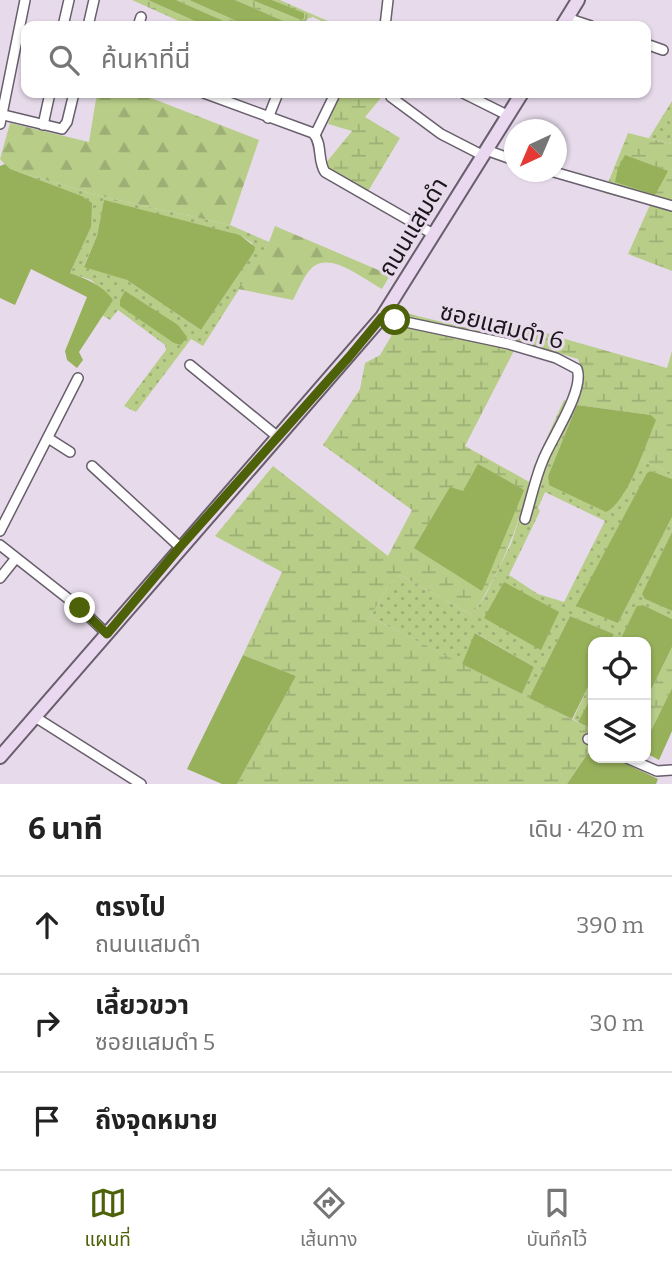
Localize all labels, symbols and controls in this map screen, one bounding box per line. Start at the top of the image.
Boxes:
search box [21,21,651,98]
icon: search [45,41,83,79]
text: ค้นหาที่นี่ [101,44,191,75]
north arrow [504,119,567,182]
street label: ถนนแสมดำ [373,173,453,281]
street label: ซอยแสมดำ 6 [437,297,567,355]
route start [379,304,410,335]
route end [64,592,95,623]
map controls [588,637,651,763]
button: locate [588,637,651,700]
button: layers [588,700,651,763]
text: 6 นาที [28,811,103,847]
text: เดิน · 420 m [528,815,644,843]
text: ตรงไป [95,892,166,923]
icon: ahead [28,906,66,944]
text: 390 m [576,911,644,939]
text: ถนนแสมดำ [95,930,201,958]
text: เลี้ยวขวา [95,990,189,1021]
icon: right [28,1004,66,1042]
text: 30 m [590,1009,644,1037]
text: ซอยแสมดำ 5 [95,1028,215,1056]
icon: arrive [28,1102,66,1140]
text: ถึงจุดหมาย [95,1105,218,1136]
tab: แผนที่ [85,1184,131,1255]
tab: เส้นทาง [300,1184,357,1255]
tab: บันทึกไว้ [526,1184,587,1255]

